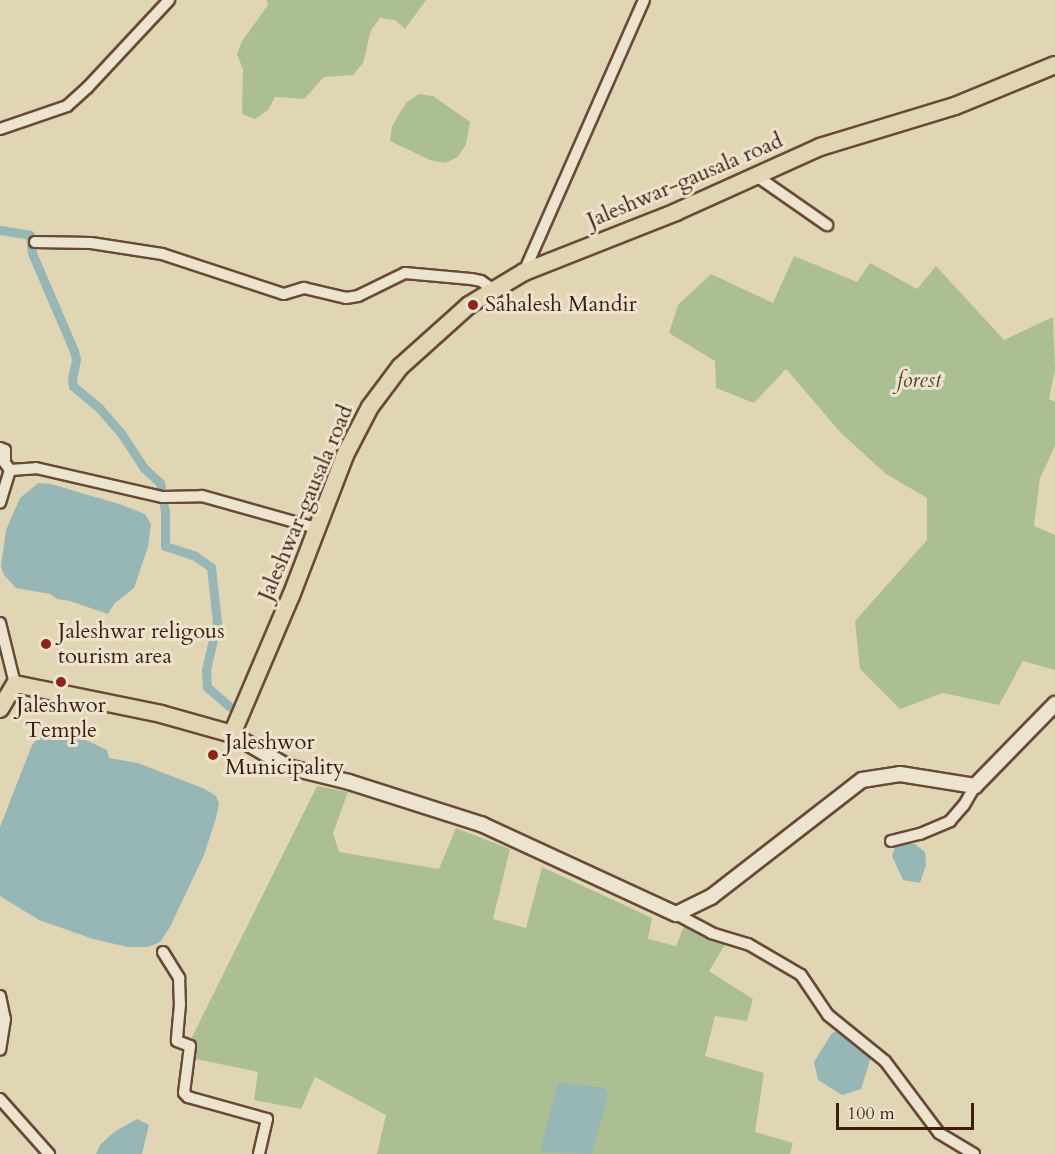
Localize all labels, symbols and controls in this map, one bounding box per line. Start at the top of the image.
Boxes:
street label: Jaleshwar-gausala road [583,128,787,234]
place label: Sahalesh Mandir [485,292,637,318]
marker: Sahalesh Mandir [466,298,480,312]
park label: forest [897,368,941,394]
street label: Jaleshwar-gausala road [253,401,359,605]
place label: Jaleshwar religous tourism area [58,618,225,670]
marker: Jaleshwar religous tourism area [39,637,53,651]
marker: Jaleshwor Temple [54,675,68,689]
place label: Jaleshwor Temple [16,692,106,744]
place label: Jaleshwor Municipality [225,729,344,780]
marker: Jaleshwor Municipality [206,748,220,762]
scale bar [839,1091,977,1129]
text: 100 m [847,1101,895,1126]

